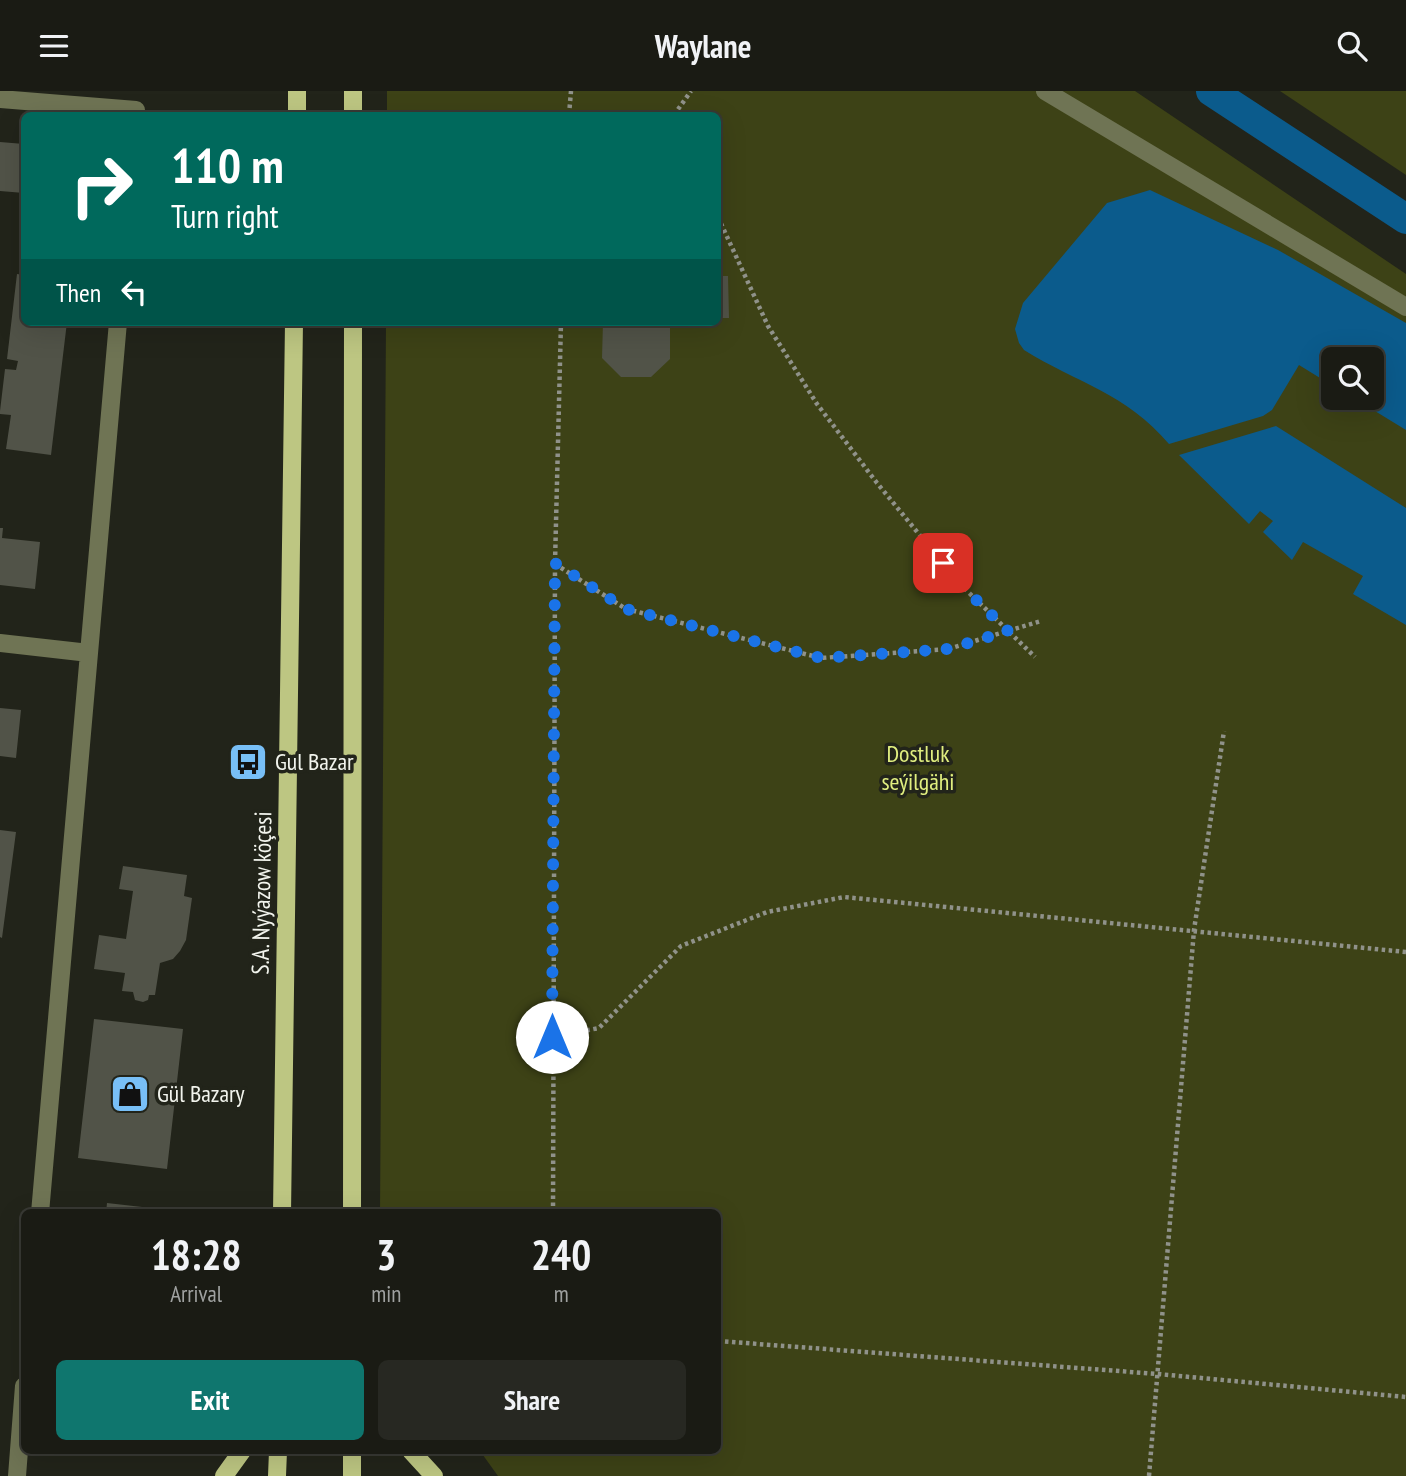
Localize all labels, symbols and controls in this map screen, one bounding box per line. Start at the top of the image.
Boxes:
text: Waylane [655,25,751,67]
icon: menu [35,27,73,65]
icon: search [1333,27,1371,65]
text: 110 m [171,133,284,197]
icon: right [56,140,147,231]
text: Turn right [171,195,279,237]
icon: left [115,273,153,311]
text: Then [56,276,101,309]
map controls [1321,347,1384,410]
button: search [1321,347,1384,410]
pin [913,533,973,593]
icon: arrive [924,544,962,582]
park label: Dostluk seýilgähi [881,738,955,797]
bus stop icon: Gul Bazar [227,741,269,783]
place label: Gul Bazar [275,746,354,777]
street label: S.A. Nyýazow köçesi [245,811,278,975]
position arrow [515,1000,589,1074]
shop icon: Gül Bazary [109,1073,151,1115]
place label: Gül Bazary [157,1078,245,1109]
text: 18:28 [151,1227,242,1282]
text: 3 [376,1227,396,1282]
text: 240 [531,1227,591,1282]
text: Arrival [170,1279,222,1308]
text: min [371,1279,401,1308]
text: m [554,1279,569,1308]
button: Exit [56,1360,364,1440]
button: Share [378,1360,686,1440]

